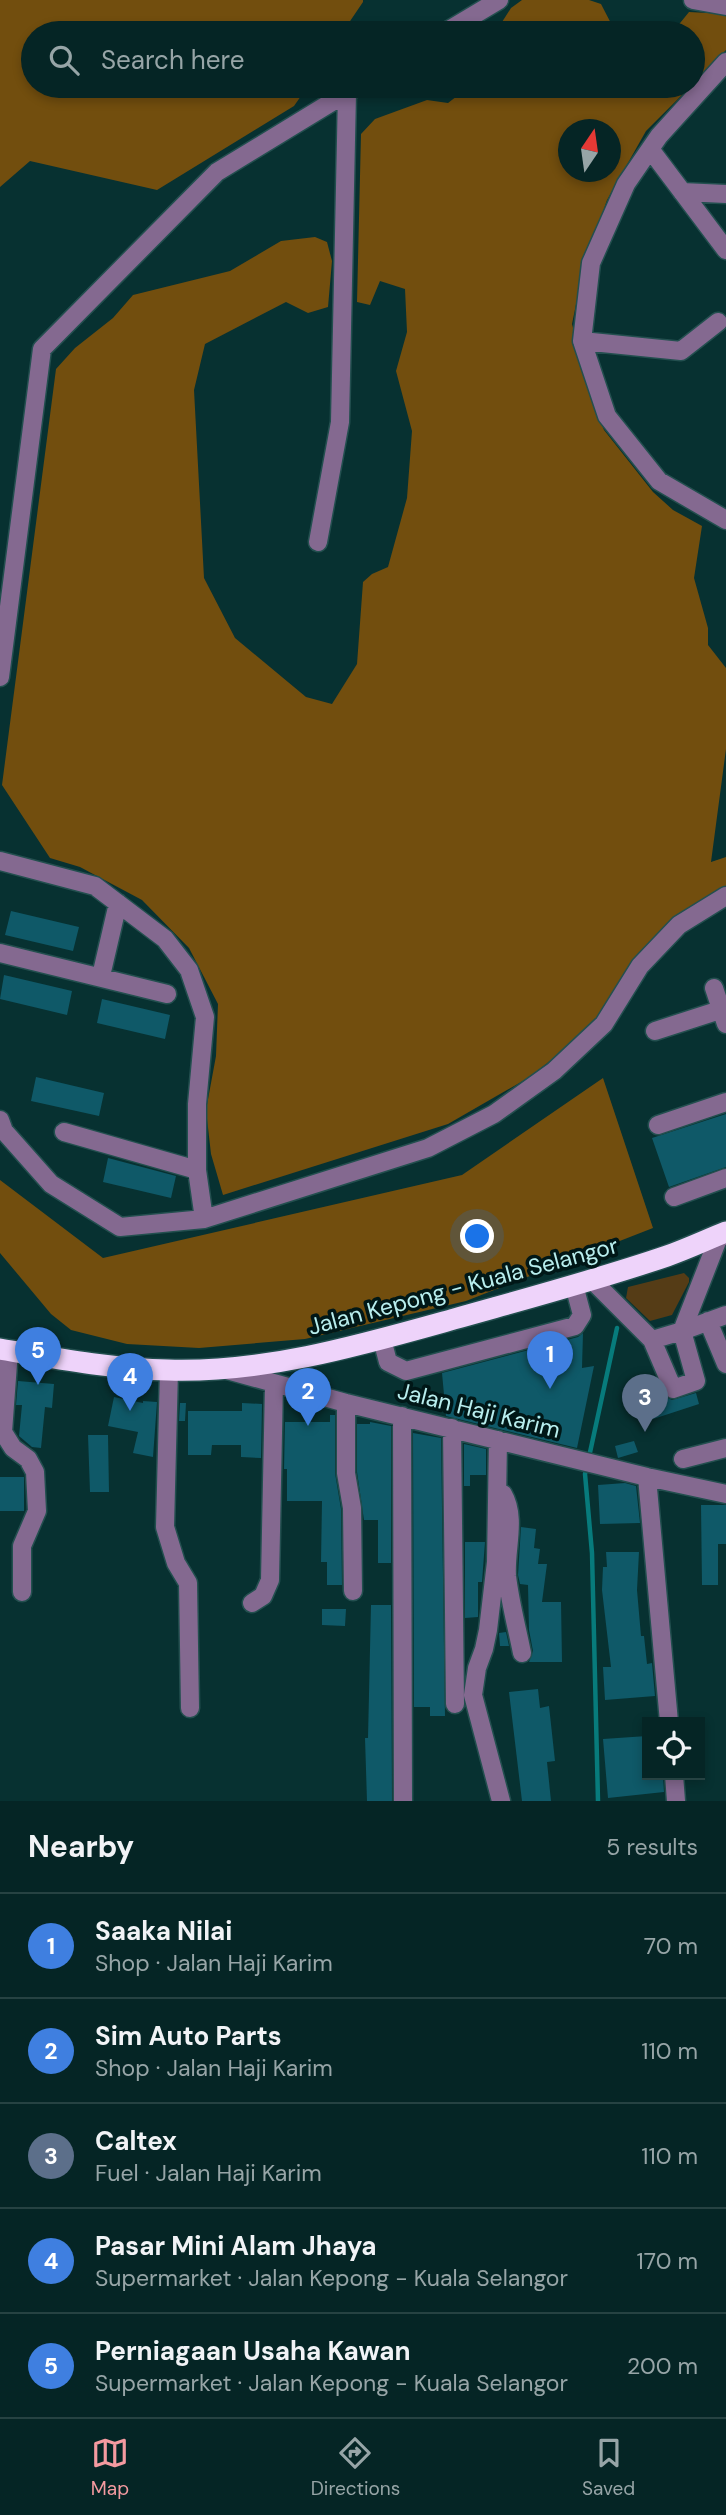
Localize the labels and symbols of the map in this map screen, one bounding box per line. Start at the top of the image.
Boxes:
north arrow [558,119,621,182]
your location [460,1219,494,1253]
street label: Jalan Kepong - Kuala Selangor [305,1230,621,1342]
pin: 5 [15,1327,61,1385]
pin: 1 [527,1331,573,1389]
pin: 4 [107,1353,153,1411]
pin: 2 [285,1368,331,1426]
pin: 3 [622,1374,668,1432]
street label: Jalan Haji Karim [395,1375,563,1445]

